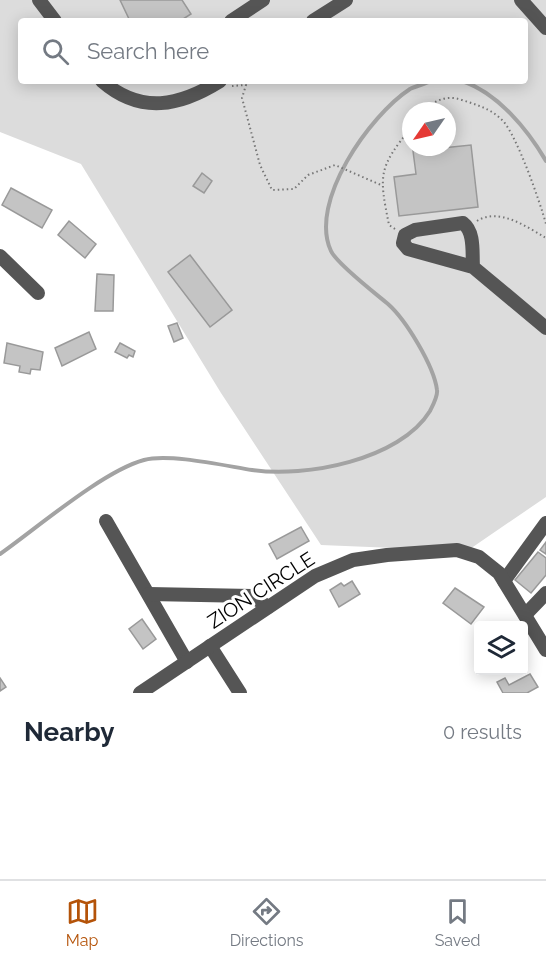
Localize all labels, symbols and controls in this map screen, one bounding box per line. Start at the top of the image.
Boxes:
search box [18,18,528,84]
icon: search [39,35,72,68]
text: Search here [87,38,209,64]
north arrow [402,102,456,156]
street label: ZION CIRCLE [203,547,319,633]
map controls [474,621,528,675]
button: layers [474,621,528,675]
text: Nearby [24,717,114,747]
text: 0 results [443,720,522,744]
tab: Map [66,895,99,950]
tab: Directions [230,895,304,950]
tab: Saved [435,895,480,950]

